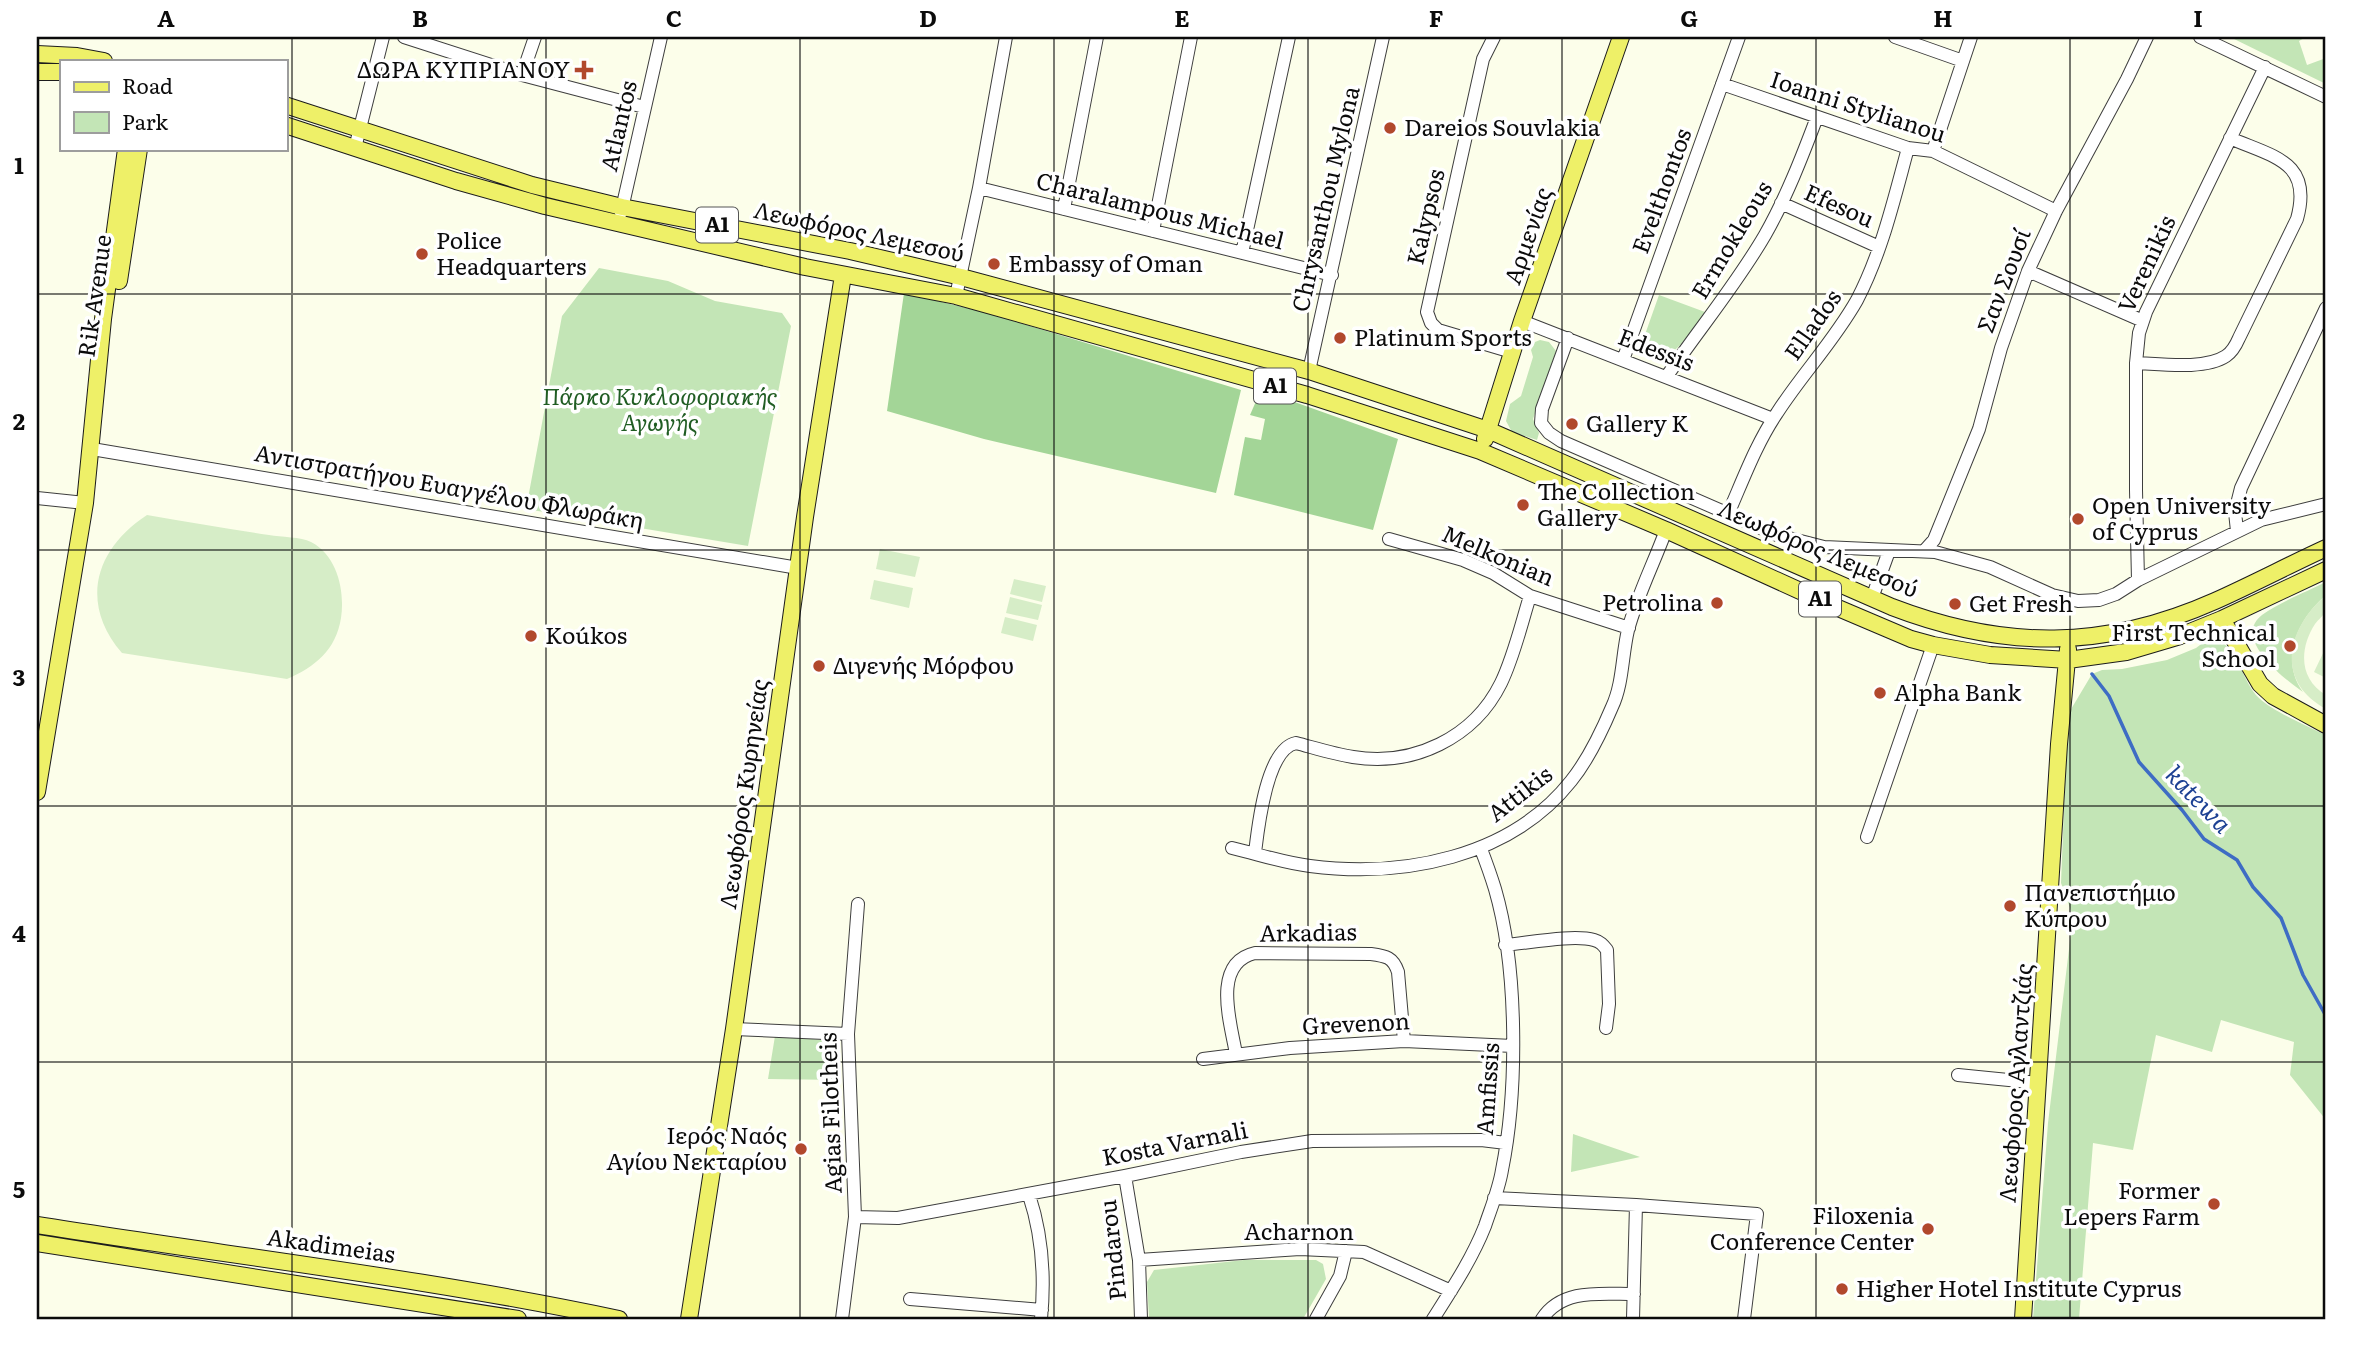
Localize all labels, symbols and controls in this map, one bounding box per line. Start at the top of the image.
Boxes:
text: A [157,0,175,34]
text: B [412,0,428,34]
text: C [666,0,682,34]
text: D [919,0,937,34]
text: E [1174,0,1190,34]
text: F [1429,0,1444,34]
text: G [1680,0,1698,34]
text: H [1933,0,1953,34]
text: I [2193,0,2203,34]
place label: ΔΩΡΑ ΚΥΠΡΙΑΝΟΥ [357,51,570,85]
legend [60,60,287,150]
street label: Ioanni Stylianou [1766,61,1951,150]
marker: ΔΩΡΑ ΚΥΠΡΙΑΝΟΥ [576,62,592,78]
text: Road [122,69,173,100]
street label: Atlantos [590,77,644,174]
street label: Chrysanthou Mylona [1282,82,1367,315]
text: Park [122,105,168,136]
place label: Dareios Souvlakia [1404,109,1601,143]
marker: Dareios Souvlakia [1382,120,1398,136]
street label: Evelthontos [1622,123,1699,258]
text: 1 [14,147,24,181]
street label: Charalampous Michael [1033,162,1288,256]
street label: Kalypsos [1397,165,1452,268]
street label: Ermokleous [1682,173,1779,305]
street label: Efesou [1799,174,1880,235]
street label: Αρμενίας [1494,182,1559,288]
street label: Λεωφόρος Λεμεσού [751,191,968,269]
road number: A1 [696,208,738,243]
street label: Verenikis [2108,209,2183,317]
place label: Police Headquarters [436,222,586,282]
street label: Σαν Σουσί [1967,223,2038,337]
street label: Rik Avenue [68,232,118,359]
place label: Embassy of Oman [1008,245,1203,279]
marker: Police Headquarters [414,246,430,262]
marker: Embassy of Oman [986,256,1002,272]
street label: Ellados [1775,282,1848,366]
street label: Edessis [1614,318,1700,378]
place label: Platinum Sports [1354,319,1532,353]
marker: Platinum Sports [1332,330,1348,346]
road number: A1 [1254,368,1296,404]
park label: Πάρκο Κυκλοφοριακής Αγωγής [542,378,778,438]
text: 2 [13,403,25,437]
place label: Gallery K [1586,405,1689,439]
marker: Gallery K [1564,416,1580,432]
street label: Αντιστρατήγου Ευαγγέλου Φλωράκη [252,434,647,536]
place label: The Collection Gallery [1537,473,1695,533]
place label: Open University of Cyprus [2092,487,2272,547]
street label: Λεωφόρος Λεμεσού [1714,490,1924,605]
marker: The Collection Gallery [1515,497,1531,513]
marker: Open University of Cyprus [2070,511,2086,527]
street label: Melkonian [1437,515,1560,593]
road number: A1 [1799,582,1841,616]
place label: Petrolina [1602,584,1704,618]
place label: Get Fresh [1969,585,2073,619]
marker: Petrolina [1709,595,1725,611]
marker: Get Fresh [1947,596,1963,612]
place label: First Technical School [2111,614,2276,674]
place label: Koúkos [545,617,627,651]
marker: Koúkos [523,628,539,644]
marker: First Technical School [2282,638,2298,654]
place label: Διγενής Μόρφου [833,647,1014,681]
marker: Διγενής Μόρφου [811,658,827,674]
text: 3 [13,659,25,693]
place label: Alpha Bank [1894,674,2022,708]
street label: Λεωφόρος Κυρηνείας [709,677,775,911]
marker: Alpha Bank [1872,685,1888,701]
street label: Attikis [1479,756,1558,829]
water label: katewa [2159,757,2241,840]
place label: Πανεπιστήμιο Κύπρου [2024,874,2176,934]
marker: Πανεπιστήμιο Κύπρου [2002,898,2018,914]
street label: Arkadias [1259,913,1357,949]
text: 4 [12,915,26,949]
street label: Λεωφόρος Αγλαντζιάς [1989,962,2039,1204]
street label: Grevenon [1301,1002,1411,1042]
street label: Agias Filotheis [809,1032,849,1194]
street label: Amfissis [1466,1042,1506,1136]
street label: Kosta Varnali [1099,1111,1251,1173]
place label: Ιερός Ναός Αγίου Νεκταρίου [606,1117,787,1177]
marker: Ιερός Ναός Αγίου Νεκταρίου [793,1141,809,1157]
text: 5 [13,1171,25,1205]
place label: Former Lepers Farm [2063,1172,2200,1232]
marker: Former Lepers Farm [2206,1196,2222,1212]
place label: Filoxenia Conference Center [1710,1197,1915,1257]
street label: Pindarou [1089,1198,1133,1302]
street label: Acharnon [1244,1213,1354,1247]
street label: Akadimeias [265,1218,398,1270]
marker: Filoxenia Conference Center [1920,1221,1936,1237]
place label: Higher Hotel Institute Cyprus [1856,1270,2181,1304]
marker: Higher Hotel Institute Cyprus [1834,1281,1850,1297]

